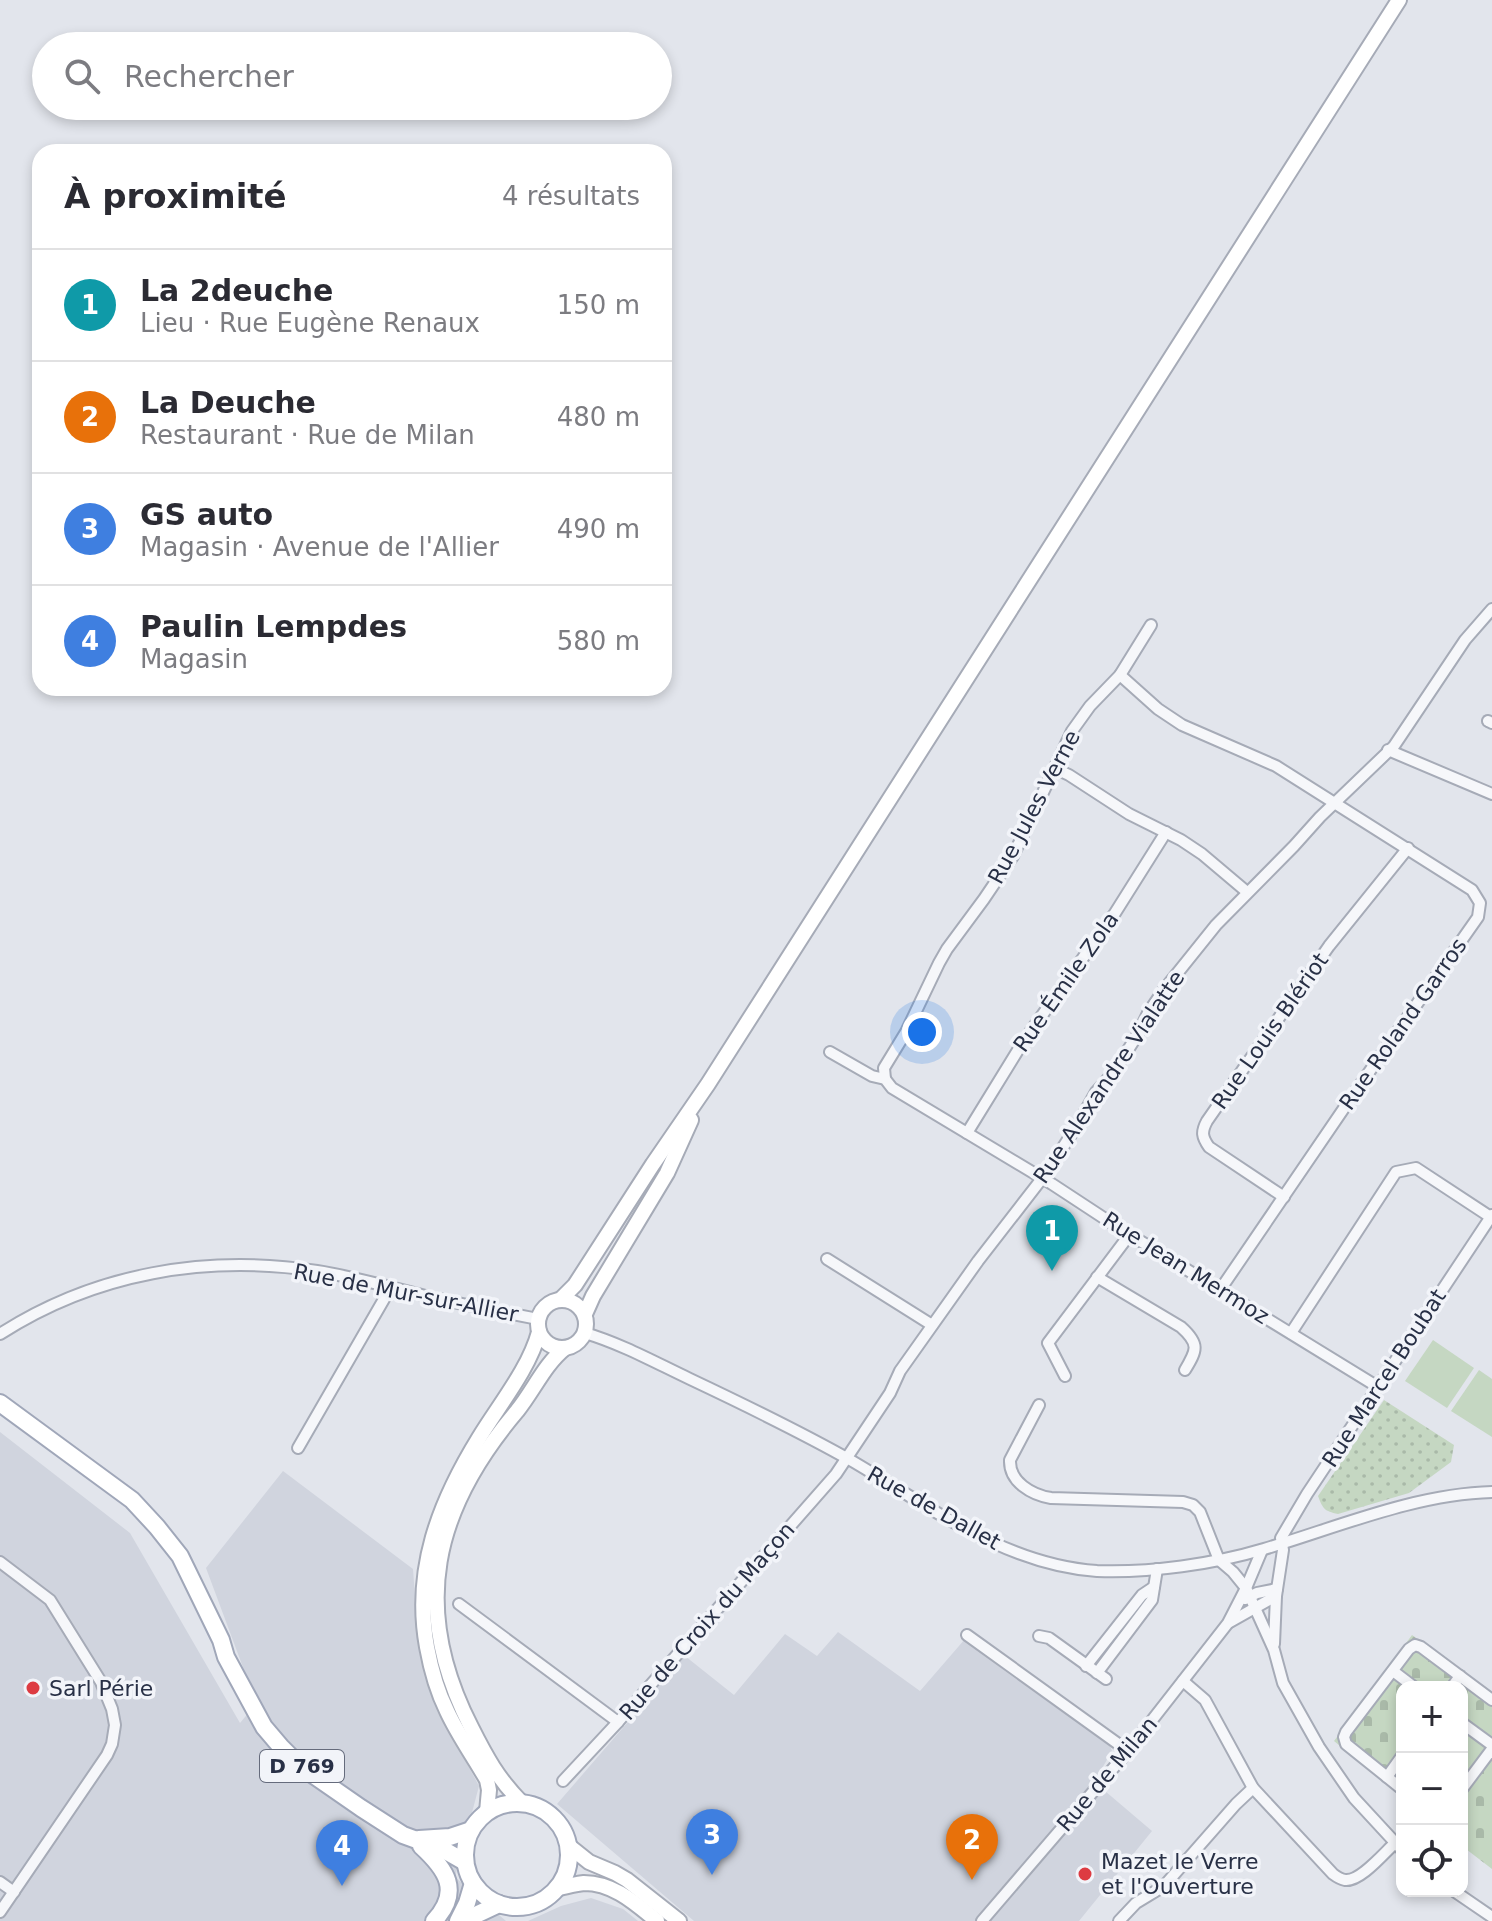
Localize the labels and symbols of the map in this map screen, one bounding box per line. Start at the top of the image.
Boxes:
street label: Rue Jules Verne [983,726,1085,888]
street label: Rue Émile Zola [1008,907,1124,1057]
street label: Rue Roland Garros [1334,933,1472,1115]
street label: Rue Louis Blériot [1207,948,1333,1114]
street label: Rue Alexandre Vialatte [1028,966,1190,1188]
your location [902,1012,942,1052]
pin: 1 [1026,1205,1078,1271]
street label: Rue Jean Mermoz [1098,1207,1274,1329]
street label: Rue de Mur-sur-Allier [292,1259,521,1327]
street label: Rue Marcel Boubat [1317,1284,1451,1472]
street label: Rue de Dallet [863,1461,1005,1555]
street label: Rue de Croix du Maçon [614,1517,800,1725]
place label: Sarl Périe [49,1676,153,1701]
marker: Sarl Périe [24,1679,42,1697]
street label: Rue de Milan [1052,1712,1162,1836]
road number: D 769 [260,1750,344,1782]
pin: 3 [686,1809,738,1875]
pin: 2 [946,1814,998,1880]
pin: 4 [316,1820,368,1886]
place label: Mazet le Verre et l'Ouverture [1101,1849,1258,1899]
marker: Mazet le Verre et l'Ouverture [1076,1865,1094,1883]

